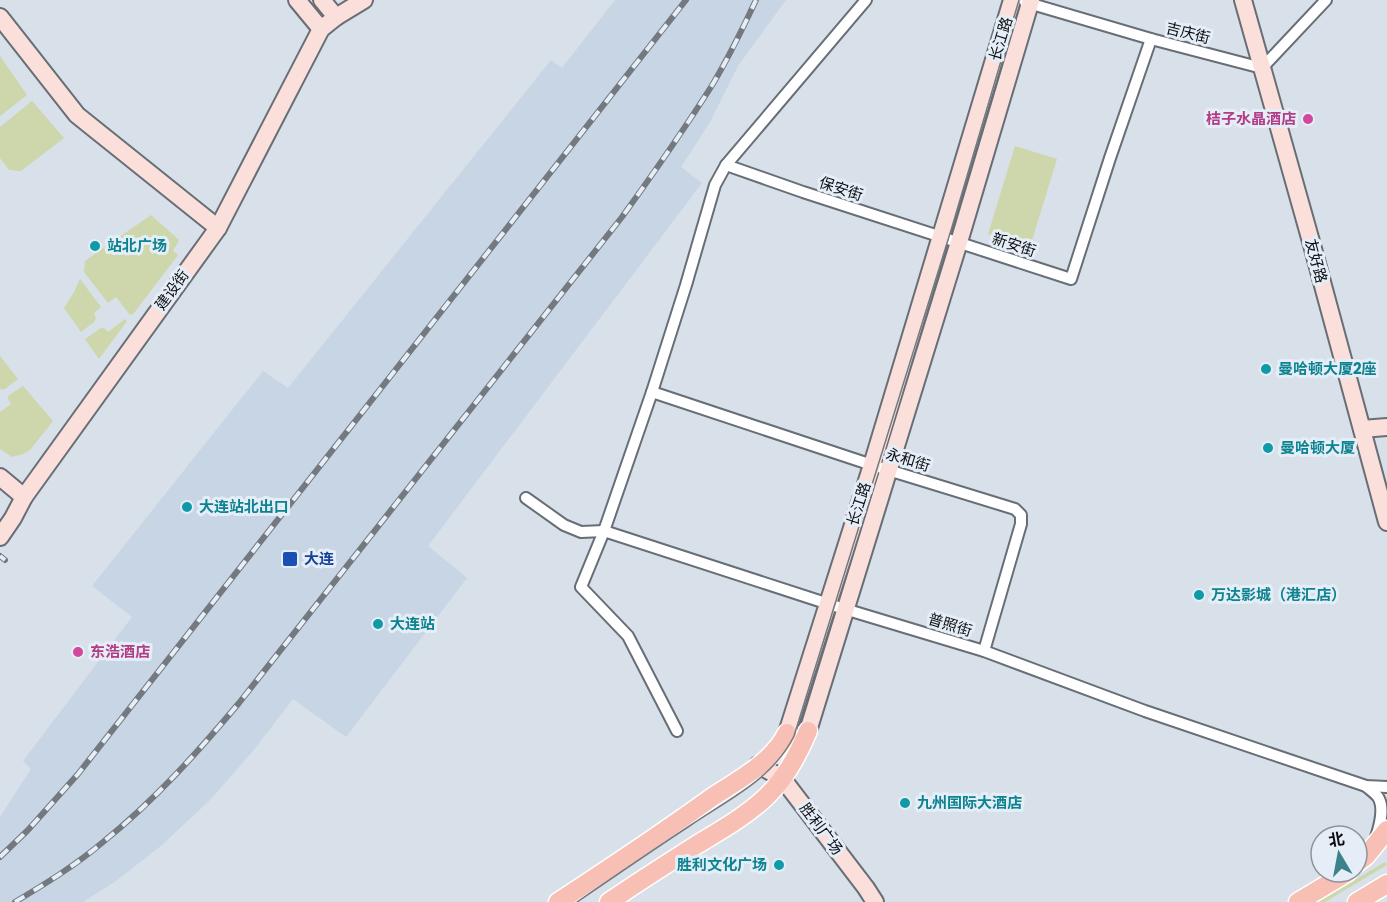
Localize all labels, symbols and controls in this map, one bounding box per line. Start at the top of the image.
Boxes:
street label: 长江路 [984,14,1017,63]
street label: 吉庆街 [1164,17,1213,48]
place label: 桔子水晶酒店 [1206,108,1296,129]
marker: 桔子水晶酒店 [1301,112,1315,126]
street label: 保安街 [817,172,866,205]
street label: 新安街 [990,228,1039,261]
place label: 站北广场 [107,235,167,256]
street label: 友好路 [1301,236,1332,285]
marker: 站北广场 [88,239,102,253]
street label: 建设街 [150,265,193,314]
place label: 曼哈顿大厦2座 [1278,358,1377,379]
marker: 曼哈顿大厦2座 [1259,362,1273,376]
place label: 曼哈顿大厦 [1280,437,1355,458]
marker: 曼哈顿大厦 [1261,441,1275,455]
street label: 永和街 [884,443,933,476]
street label: 长江路 [842,479,875,528]
place label: 大连站北出口 [199,496,289,517]
marker: 大连站北出口 [180,500,194,514]
place label: 大连 [304,548,334,569]
marker: 大连 [281,550,299,568]
place label: 万达影城（港汇店） [1211,584,1346,605]
marker: 万达影城（港汇店） [1192,588,1206,602]
street label: 普照街 [926,608,975,641]
place label: 大连站 [390,613,435,634]
marker: 大连站 [371,617,385,631]
place label: 东浩酒店 [90,641,150,662]
marker: 东浩酒店 [71,645,85,659]
place label: 九州国际大酒店 [917,792,1022,813]
marker: 九州国际大酒店 [898,796,912,810]
street label: 胜利广场 [795,798,848,859]
north arrow [1309,824,1369,884]
text: 北 [1327,827,1346,852]
place label: 胜利文化广场 [677,854,767,875]
marker: 胜利文化广场 [772,858,786,872]

